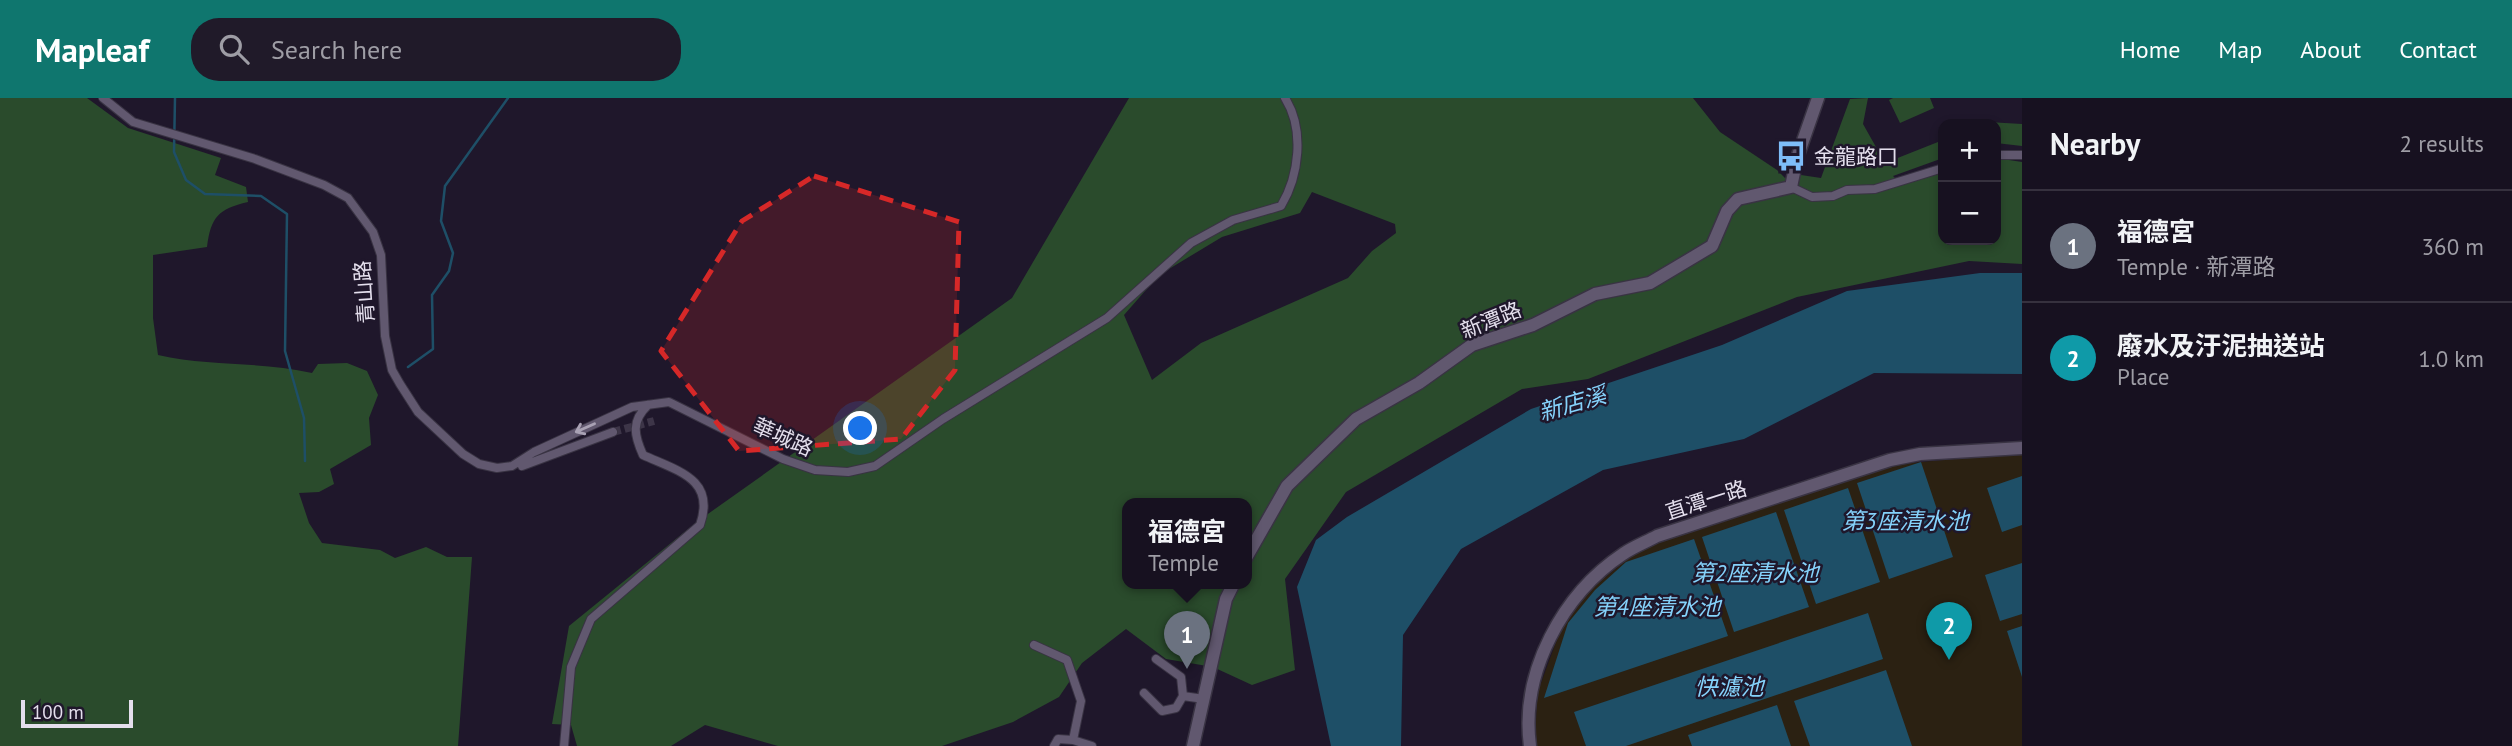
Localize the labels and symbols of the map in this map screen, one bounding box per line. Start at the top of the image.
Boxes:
bus stop icon: 金龍路口 [1774,139,1808,173]
place label: 金龍路口 [1814,143,1898,170]
street label: 青山路 [348,260,380,324]
street label: 新潭路 [1457,296,1525,344]
water label: 新店溪 [1535,379,1612,426]
your location [843,411,877,445]
street label: 華城路 [749,412,817,462]
one-way arrow [574,422,596,435]
street label: 直潭一路 [1662,474,1750,526]
water label: 第3座清水池 [1842,506,1970,535]
water label: 第2座清水池 [1692,558,1820,587]
water label: 第4座清水池 [1594,592,1722,621]
pin: 2 [1926,602,1972,660]
pin: 1 [1164,611,1210,669]
water label: 快濾池 [1695,672,1766,701]
scale bar [21,697,133,729]

